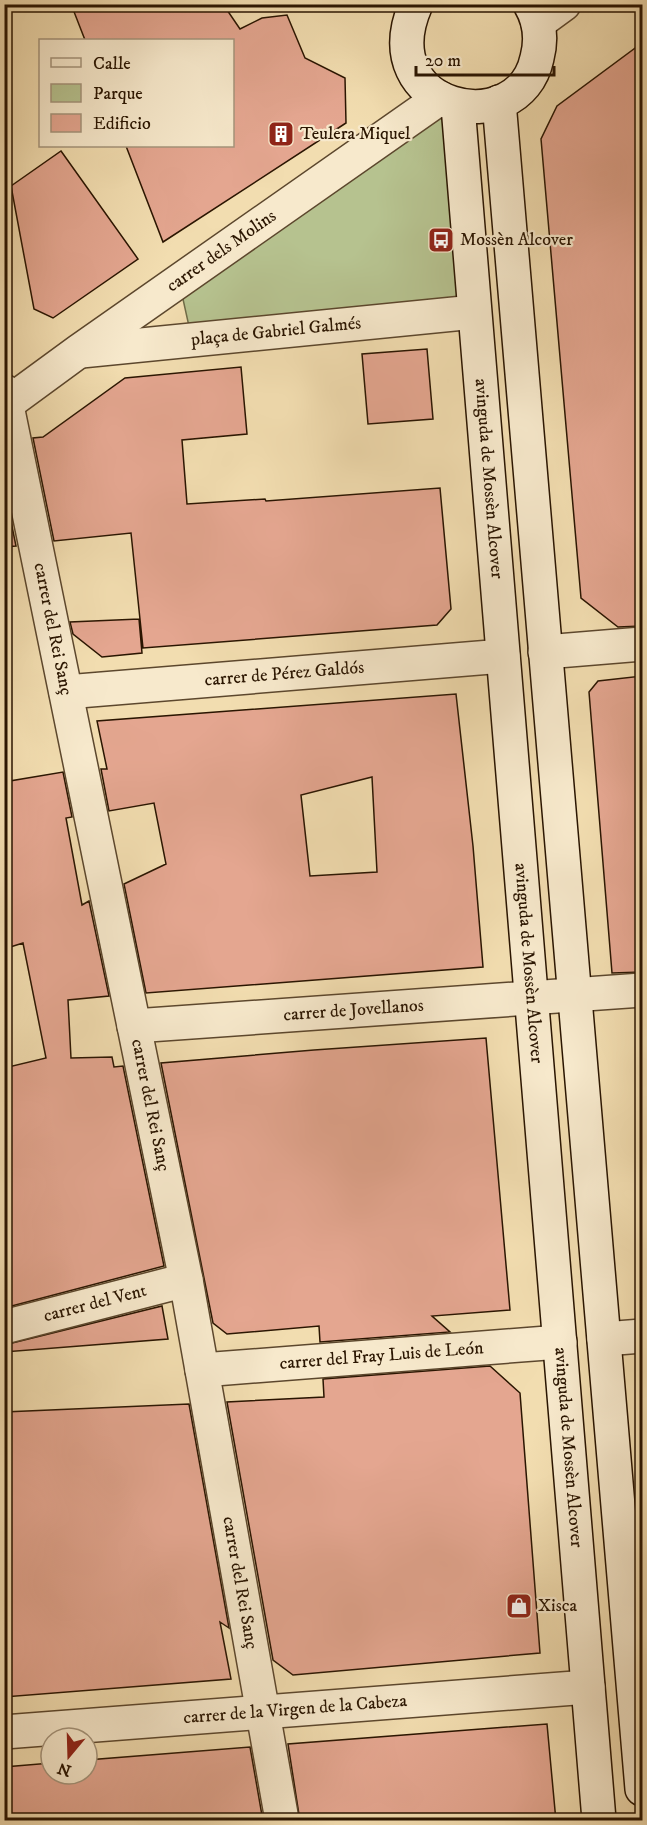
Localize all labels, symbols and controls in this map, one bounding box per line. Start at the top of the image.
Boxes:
legend [39,39,234,147]
scale bar [416,39,554,77]
text: 20 m [425,50,461,72]
text: Calle [93,53,131,75]
text: Parque [93,83,143,105]
text: Edificio [93,113,151,135]
building icon: Teulera Miquel [266,119,296,149]
place label: Teulera Miquel [300,123,411,145]
street label: carrer dels Molins [162,205,281,297]
bus stop icon: Mossèn Alcover [426,225,456,255]
place label: Mossèn Alcover [460,229,573,251]
street label: plaça de Gabriel Galmés [189,312,362,351]
street label: avinguda de Mossèn Alcover [469,378,508,580]
street label: carrer del Rei Sanç [28,561,77,697]
street label: carrer de Pérez Galdós [204,656,365,692]
street label: avinguda de Mossèn Alcover [509,862,548,1064]
street label: carrer de Jovellanos [283,995,424,1026]
street label: carrer del Rei Sanç [126,1037,175,1174]
street label: carrer del Vent [41,1280,149,1327]
street label: carrer del Fray Luis de León [279,1337,485,1375]
street label: avinguda de Mossèn Alcover [549,1346,588,1549]
street label: carrer del Rei Sanç [217,1515,262,1651]
shop icon: Xisca [504,1591,534,1621]
place label: Xisca [538,1595,577,1617]
street label: carrer de la Virgen de la Cabeza [182,1690,408,1729]
north arrow [39,1726,99,1786]
text: N [55,1758,74,1781]

